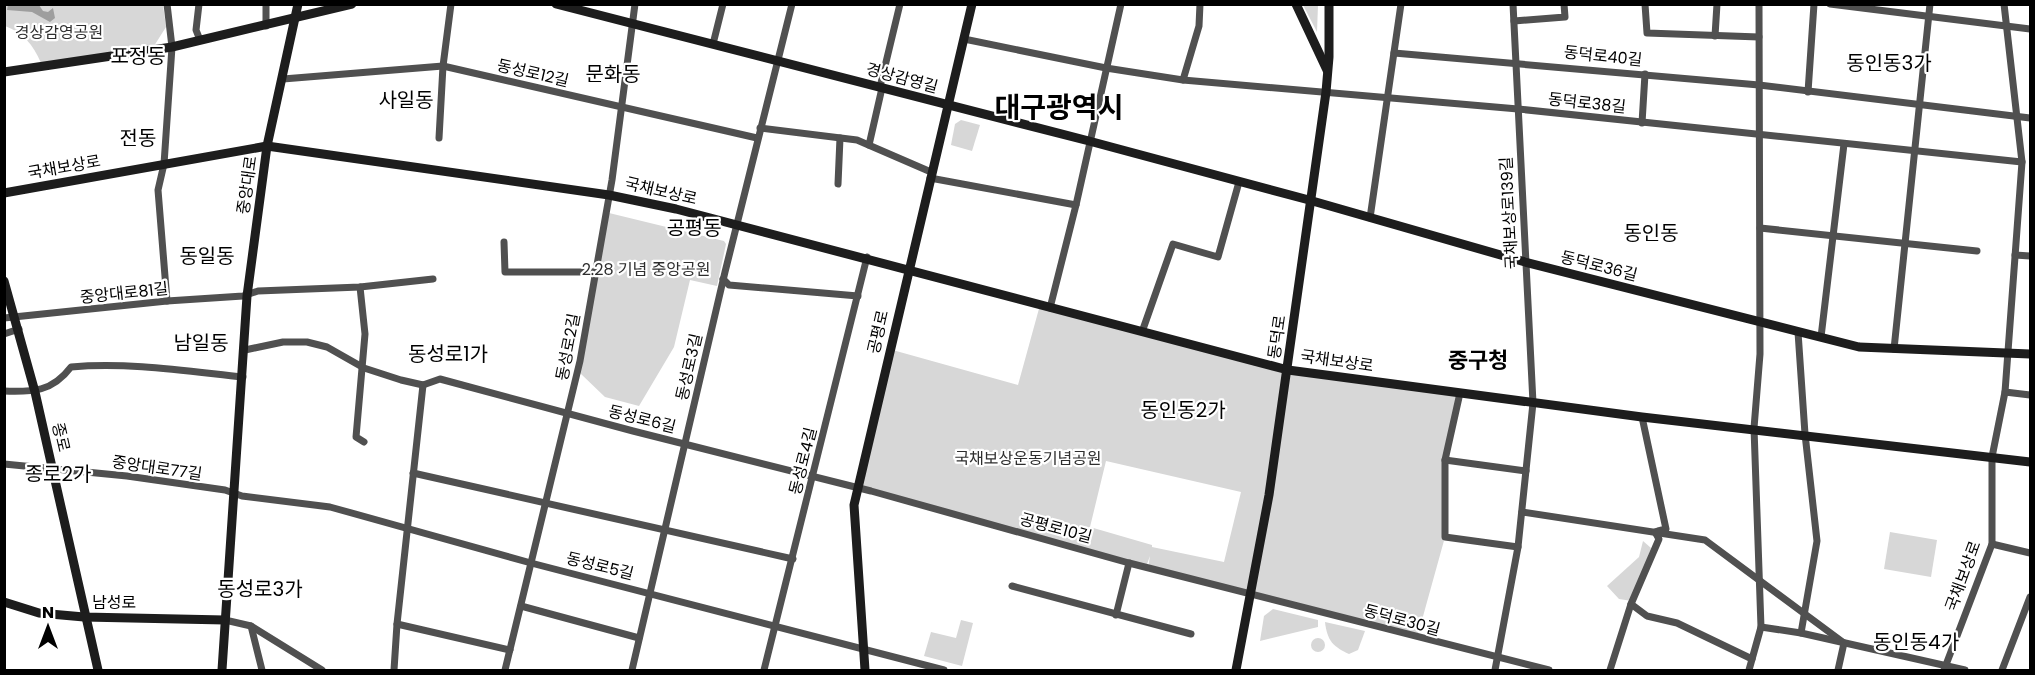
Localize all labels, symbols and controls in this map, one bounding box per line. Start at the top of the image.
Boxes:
park label: 경상감영공원 [15,21,103,44]
street label: 동덕로40길 [1563,40,1643,72]
district label: 포정동 [110,42,166,70]
district label: 동인동3가 [1846,49,1932,77]
street label: 동성로12길 [495,54,571,92]
street label: 경상감영길 [863,57,941,99]
district label: 문화동 [585,60,641,88]
district label: 사일동 [378,86,434,114]
street label: 동덕로38길 [1547,87,1627,119]
district label: 대구광역시 [995,88,1123,127]
district label: 전동 [120,124,156,152]
street label: 국채보상로 [26,149,103,185]
street label: 중앙대로 [232,154,263,216]
street label: 국채보상로139길 [1495,156,1523,270]
street label: 국채보상로 [623,172,700,211]
district label: 공평동 [666,214,722,242]
district label: 동인동 [1623,219,1679,247]
district label: 동일동 [179,242,235,270]
street label: 동덕로36길 [1558,245,1640,287]
park label: 2.28 기념 중앙공원 [582,258,710,281]
street label: 중앙대로81길 [79,277,169,309]
street label: 공평로 [862,308,894,356]
street label: 동성로2길 [550,311,586,383]
street label: 동덕로 [1263,313,1291,360]
district label: 남일동 [173,329,229,357]
street label: 동성로3길 [670,331,708,403]
district label: 동성로1가 [408,340,488,368]
street label: 국채보상로 [1299,344,1375,378]
district label: 중구청 [1448,345,1508,376]
district label: 동인동2가 [1140,396,1226,424]
street label: 동성로6길 [606,399,678,439]
street label: 종로 [46,420,76,454]
street label: 동성로4길 [784,425,822,497]
park label: 국채보상운동기념공원 [954,447,1102,470]
street label: 중앙대로77길 [110,450,204,486]
district label: 종로2가 [25,460,91,488]
street label: 공평로10길 [1017,507,1095,549]
street label: 국채보상로 [1940,537,1986,615]
street label: 동성로5길 [564,547,636,585]
district label: 동성로3가 [217,575,303,603]
street label: 남성로 [92,591,136,614]
north arrow [18,597,78,657]
street label: 동덕로30길 [1361,599,1443,641]
text: N [42,601,54,624]
district label: 동인동4가 [1873,628,1959,656]

